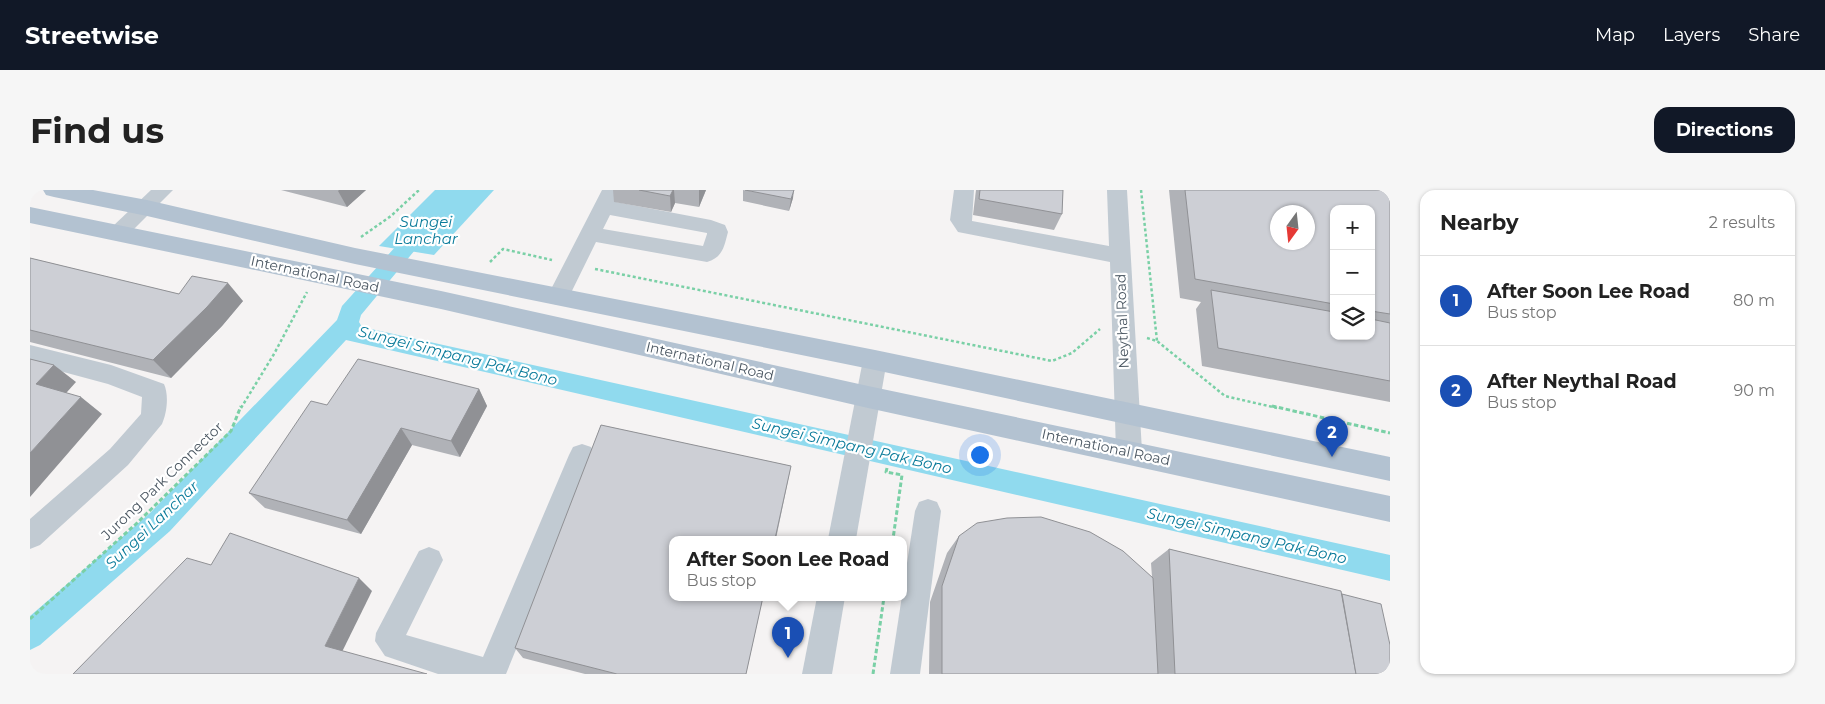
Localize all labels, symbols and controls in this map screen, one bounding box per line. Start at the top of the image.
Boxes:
text: Streetwise [25,21,159,50]
text: Map [1595,24,1635,46]
text: Layers [1663,24,1720,46]
text: Share [1748,24,1800,46]
button: Directions [1654,107,1795,153]
text: Find us [30,109,164,152]
north arrow [1270,205,1315,250]
map controls [1330,205,1375,340]
button: + [1330,205,1375,250]
text: Nearby [1440,210,1519,235]
water label: Sungei Lanchar [394,212,459,248]
text: 2 results [1709,213,1775,232]
button: − [1330,250,1375,295]
street label: International Road [249,252,381,296]
street label: Neythal Road [1111,273,1133,369]
text: After Soon Lee Road [1487,280,1690,303]
text: 1 [1453,291,1459,310]
text: 80 m [1733,291,1775,310]
button: layers [1330,295,1375,340]
text: Bus stop [1487,303,1557,322]
water label: Sungei Simpang Pak Bono [357,322,560,389]
street label: International Road [644,338,776,384]
text: After Neythal Road [1487,370,1677,393]
text: 2 [1451,381,1461,400]
text: 90 m [1733,381,1775,400]
text: Bus stop [1487,393,1557,412]
water label: Sungei Simpang Pak Bono [750,413,954,478]
pin: 2 [1316,416,1348,457]
street label: Jurong Park Connector [97,418,227,545]
street label: International Road [1040,425,1172,469]
your location [967,442,993,468]
water label: Sungei Lanchar [101,476,203,573]
water label: Sungei Simpang Pak Bono [1145,503,1349,568]
popup [669,536,907,601]
text: After Soon Lee Road [687,548,889,571]
text: Bus stop [687,571,756,590]
pin: 1 [772,617,804,658]

